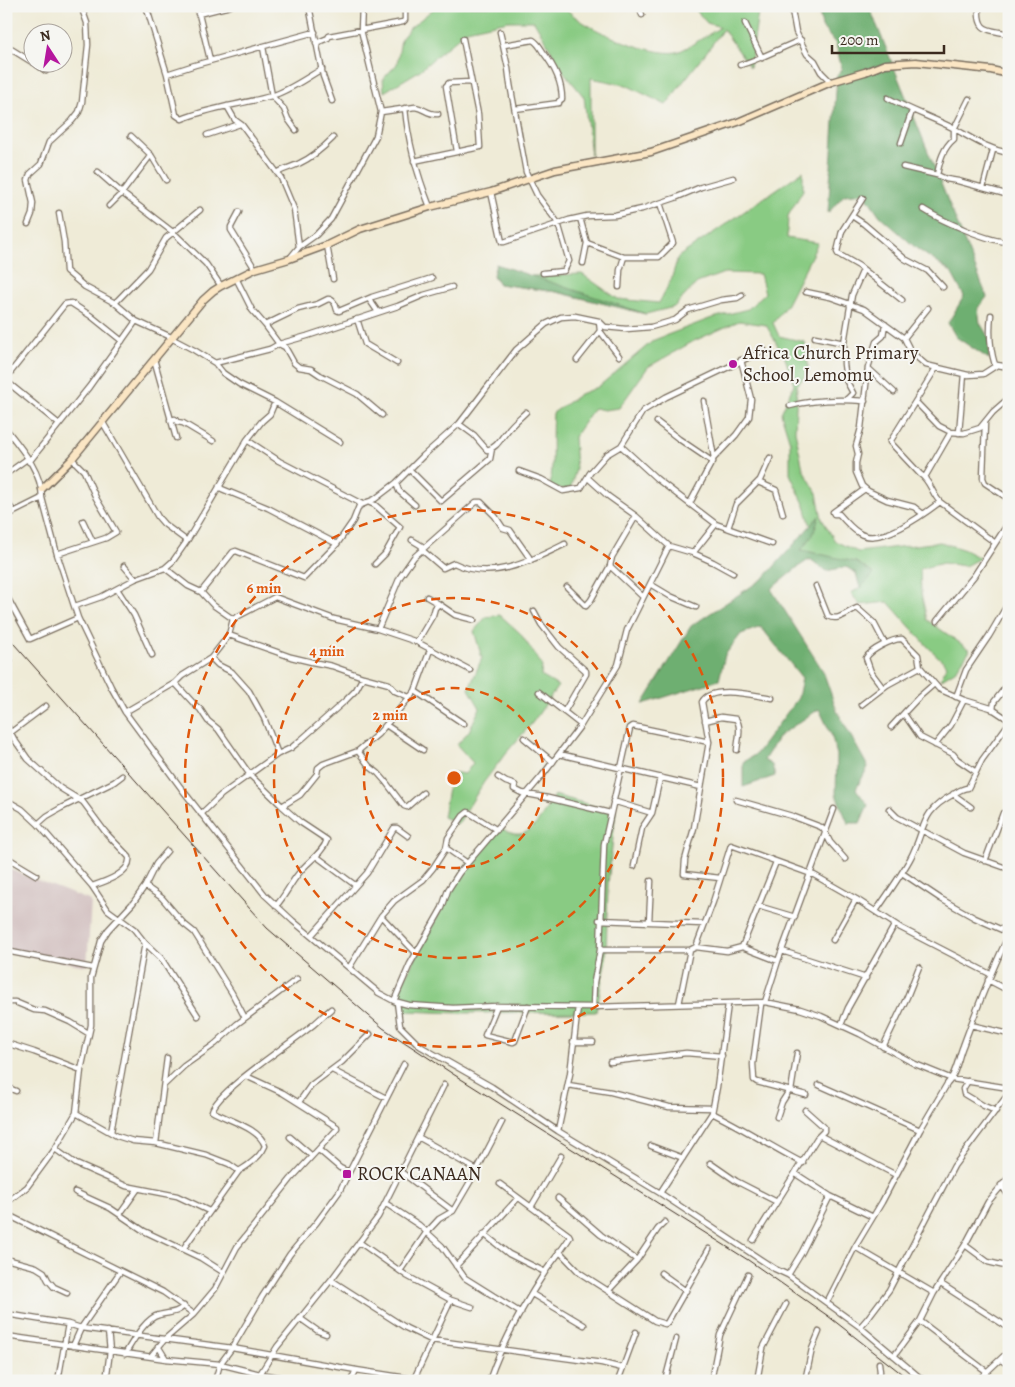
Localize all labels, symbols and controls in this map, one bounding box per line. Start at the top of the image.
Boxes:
north arrow [22,22,72,72]
scale bar [832,22,945,54]
text: N [38,25,52,46]
text: 200 m [840,30,879,50]
place label: Africa Church Primary School, Lemomu [742,340,919,388]
marker: Africa Church Primary School, Lemomu [727,358,739,370]
text: 6 min [247,578,282,598]
text: 4 min [309,641,345,661]
text: 2 min [372,705,408,725]
centre of rings [445,769,463,787]
place label: ROCK CANAAN [357,1161,482,1187]
marker: ROCK CANAAN [341,1168,353,1180]

